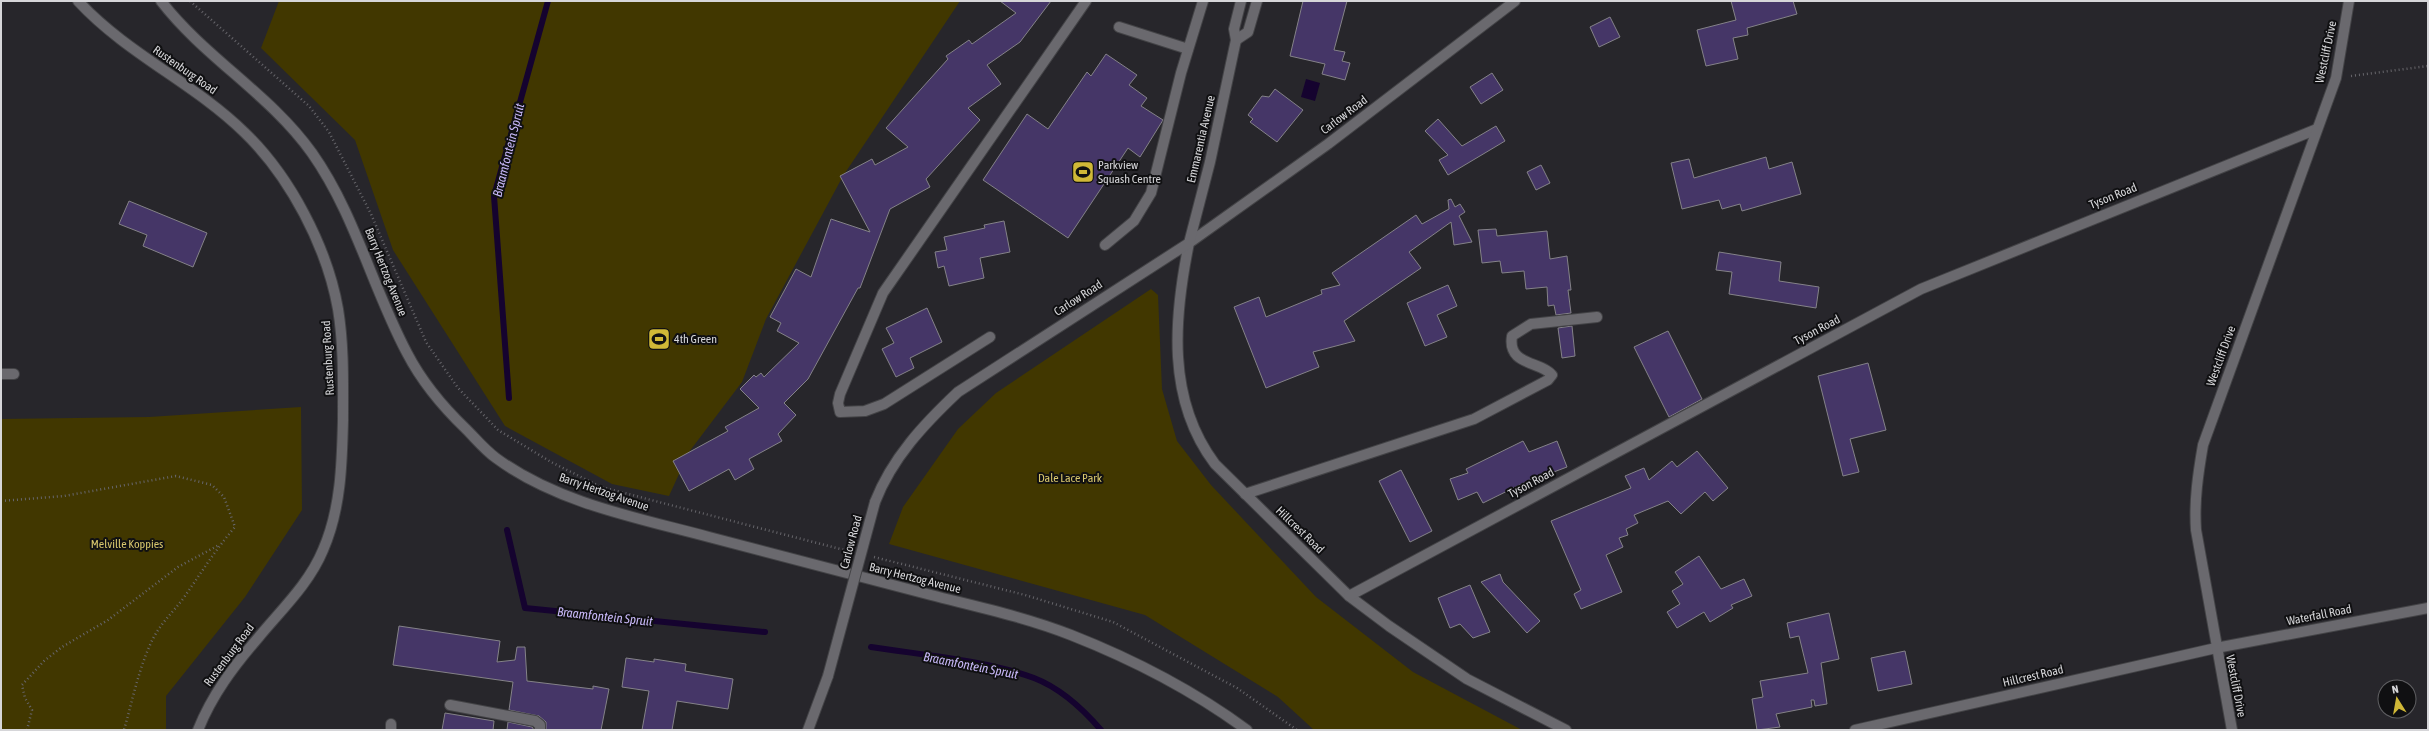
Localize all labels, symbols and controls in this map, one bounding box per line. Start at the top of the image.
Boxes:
street label: Westcliff Drive [2313,20,2339,84]
street label: Rustenburg Road [150,43,220,97]
street label: Carlow Road [1318,93,1370,137]
street label: Emmarentia Avenue [1184,94,1218,184]
water label: Braamfontein Spruit [490,101,527,199]
place label: Parkview Squash Centre [1098,158,1161,186]
sports icon: Parkview Squash Centre [1070,159,1096,185]
street label: Tyson Road [2087,180,2139,212]
street label: Barry Hertzog Avenue [362,226,410,318]
street label: Carlow Road [1051,277,1105,319]
street label: Tyson Road [1792,312,1842,348]
street label: Rustenburg Road [319,320,337,396]
street label: Westcliff Drive [2204,324,2238,388]
sports icon: 4th Green [646,326,672,352]
place label: 4th Green [674,332,717,346]
street label: Tyson Road [1506,465,1556,501]
street label: Barry Hertzog Avenue [557,470,651,514]
park label: Dale Lace Park [1038,471,1103,485]
street label: Hillcrest Road [1273,504,1327,556]
street label: Carlow Road [837,514,865,570]
park label: Melville Koppies [91,537,163,551]
street label: Barry Hertzog Avenue [868,560,962,596]
street label: Waterfall Road [2285,602,2353,628]
water label: Braamfontein Spruit [556,604,654,629]
street label: Rustenburg Road [201,621,257,689]
water label: Braamfontein Spruit [922,649,1020,682]
street label: Westcliff Drive [2223,654,2249,718]
street label: Hillcrest Road [2001,662,2065,690]
north arrow [2377,679,2417,719]
text: N [2391,683,2399,696]

